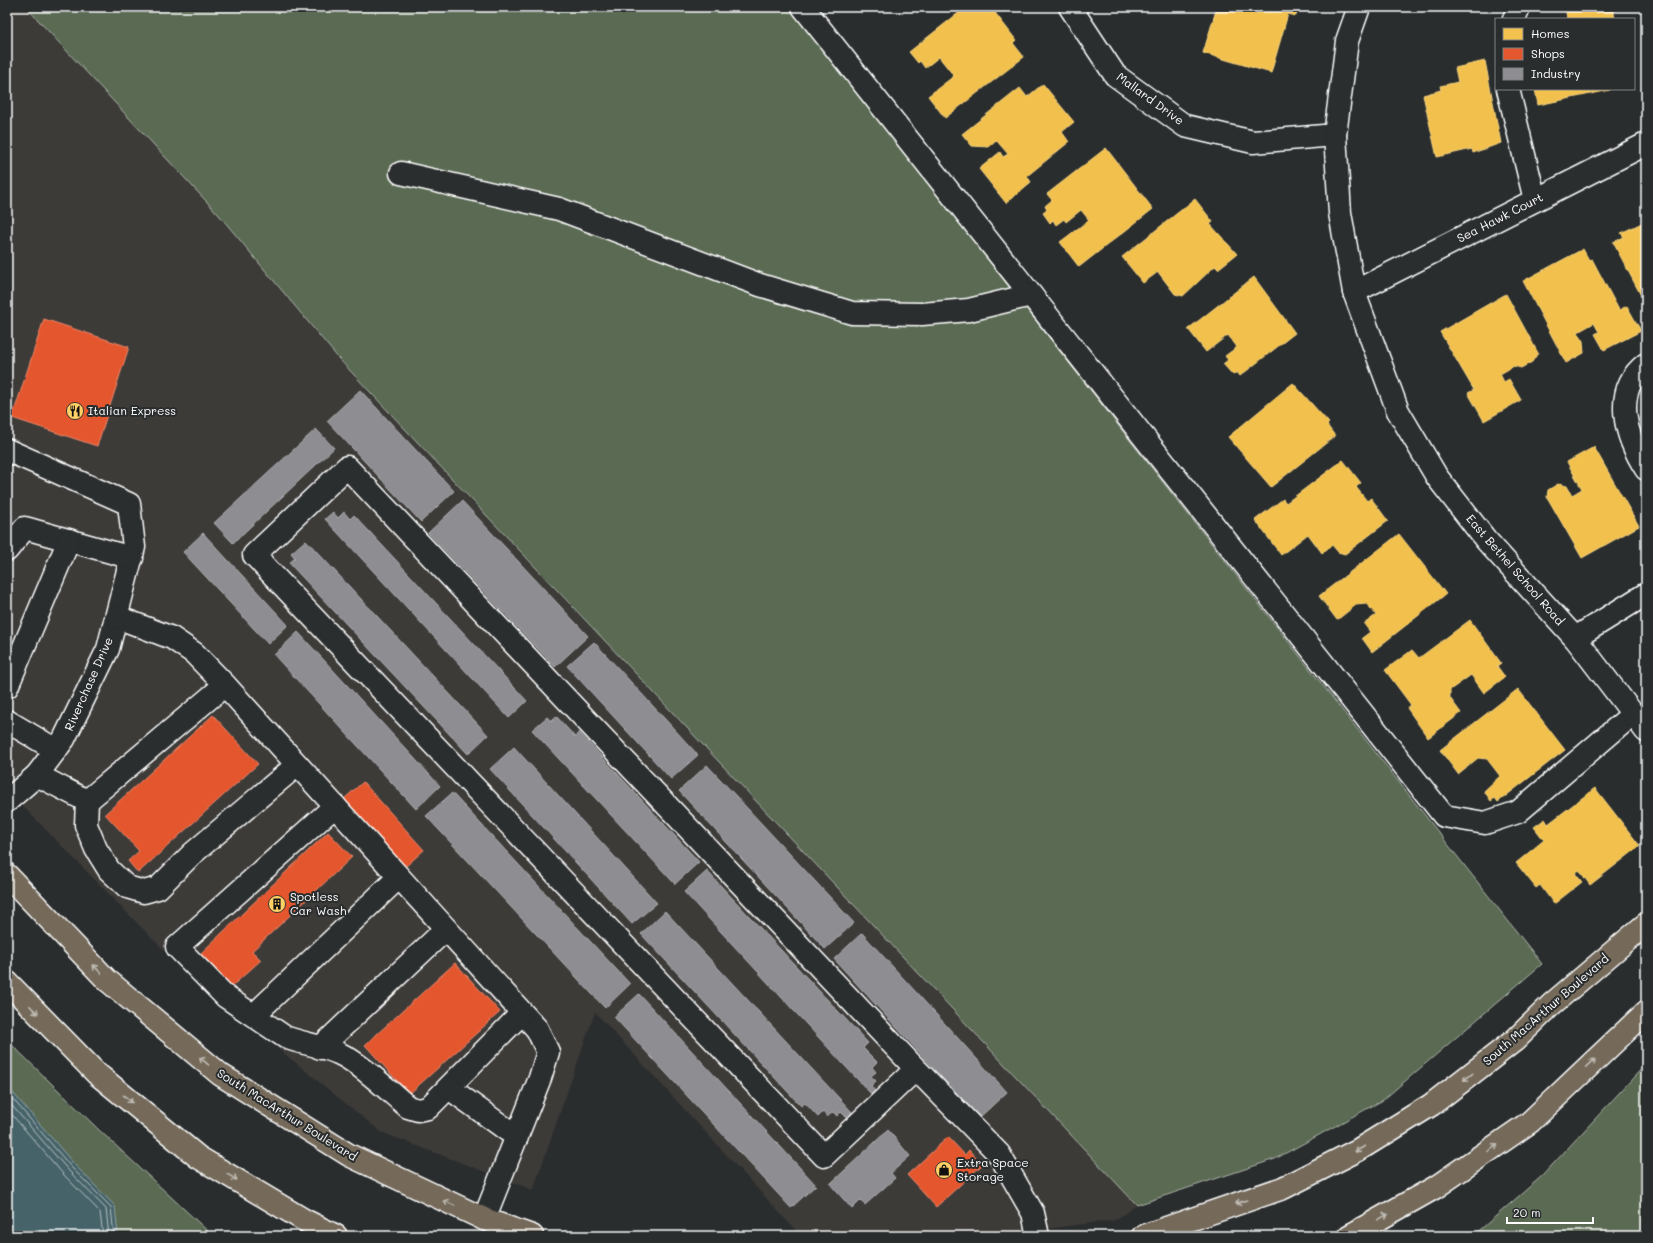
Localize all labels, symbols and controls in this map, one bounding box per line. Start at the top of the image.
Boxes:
legend [1495,18,1635,90]
text: Homes [1531,25,1570,41]
text: Shops [1531,45,1565,61]
text: Industry [1531,65,1580,81]
street label: Mallard Drive [1114,68,1188,128]
street label: Sea Hawk Court [1454,189,1545,246]
restaurant icon: Italian Express [65,401,85,421]
place label: Italian Express [88,402,176,418]
street label: East Bethel School Road [1463,510,1569,628]
street label: Riverchase Drive [60,634,116,733]
place label: Spotless Car Wash [290,888,347,918]
building icon: Spotless Car Wash [267,894,287,914]
street label: South MacArthur Boulevard [1479,950,1612,1069]
one-way arrow [92,964,102,974]
one-way arrow [29,1005,39,1015]
one-way arrow [199,1056,209,1065]
one-way arrow [1586,1058,1596,1068]
street label: South MacArthur Boulevard [214,1064,361,1164]
one-way arrow [1462,1072,1473,1081]
one-way arrow [123,1095,134,1104]
one-way arrow [1487,1144,1498,1152]
one-way arrow [1354,1145,1366,1153]
place label: Extra Space Storage [957,1154,1029,1184]
shop icon: Extra Space Storage [934,1160,954,1180]
one-way arrow [226,1173,237,1181]
one-way arrow [443,1199,455,1206]
one-way arrow [1235,1199,1248,1206]
scale bar [1507,1199,1593,1225]
text: 20 m [1513,1204,1541,1220]
one-way arrow [1377,1212,1389,1220]

